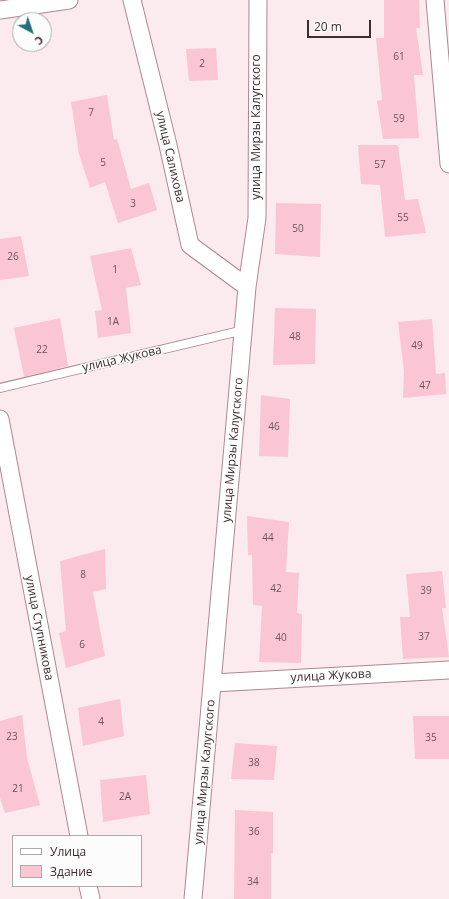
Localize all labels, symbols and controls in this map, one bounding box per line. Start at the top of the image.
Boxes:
north arrow [12,12,52,52]
scale bar [309,12,373,38]
text: 20 m [314,18,342,35]
text: С [32,33,47,49]
house number: 61 [393,51,405,63]
street label: улица Мирзы Калугского [250,54,264,200]
house number: 2 [199,58,205,70]
house number: 7 [88,107,94,119]
street label: улица Салихова [152,110,188,204]
house number: 59 [393,113,405,125]
house number: 5 [100,157,106,169]
house number: 57 [374,159,386,171]
house number: 3 [130,198,136,210]
house number: 55 [397,212,409,224]
house number: 50 [292,223,304,235]
house number: 26 [7,251,19,263]
house number: 1 [112,264,118,276]
house number: 1А [107,316,119,328]
house number: 48 [289,331,301,343]
house number: 49 [411,340,423,352]
street label: улица Жукова [81,343,163,375]
house number: 22 [36,344,48,356]
street label: улица Мирзы Калугского [219,377,247,523]
house number: 47 [419,380,431,392]
house number: 46 [268,421,280,433]
house number: 44 [262,532,274,544]
house number: 8 [80,569,86,581]
street label: улица Ступникова [22,574,56,682]
house number: 42 [270,583,282,595]
house number: 39 [420,585,432,597]
house number: 37 [418,631,430,643]
house number: 40 [275,632,287,644]
house number: 6 [79,639,85,651]
street label: улица Жукова [290,667,372,685]
street label: улица Мирзы Калугского [191,699,219,845]
house number: 4 [98,716,104,728]
house number: 23 [6,731,18,743]
house number: 35 [425,732,437,744]
house number: 38 [248,757,260,769]
house number: 21 [12,783,24,795]
house number: 2А [119,791,131,803]
house number: 36 [248,826,260,838]
legend [12,835,142,887]
text: Улица [50,843,86,860]
text: Здание [50,863,93,880]
house number: 34 [247,876,259,888]

